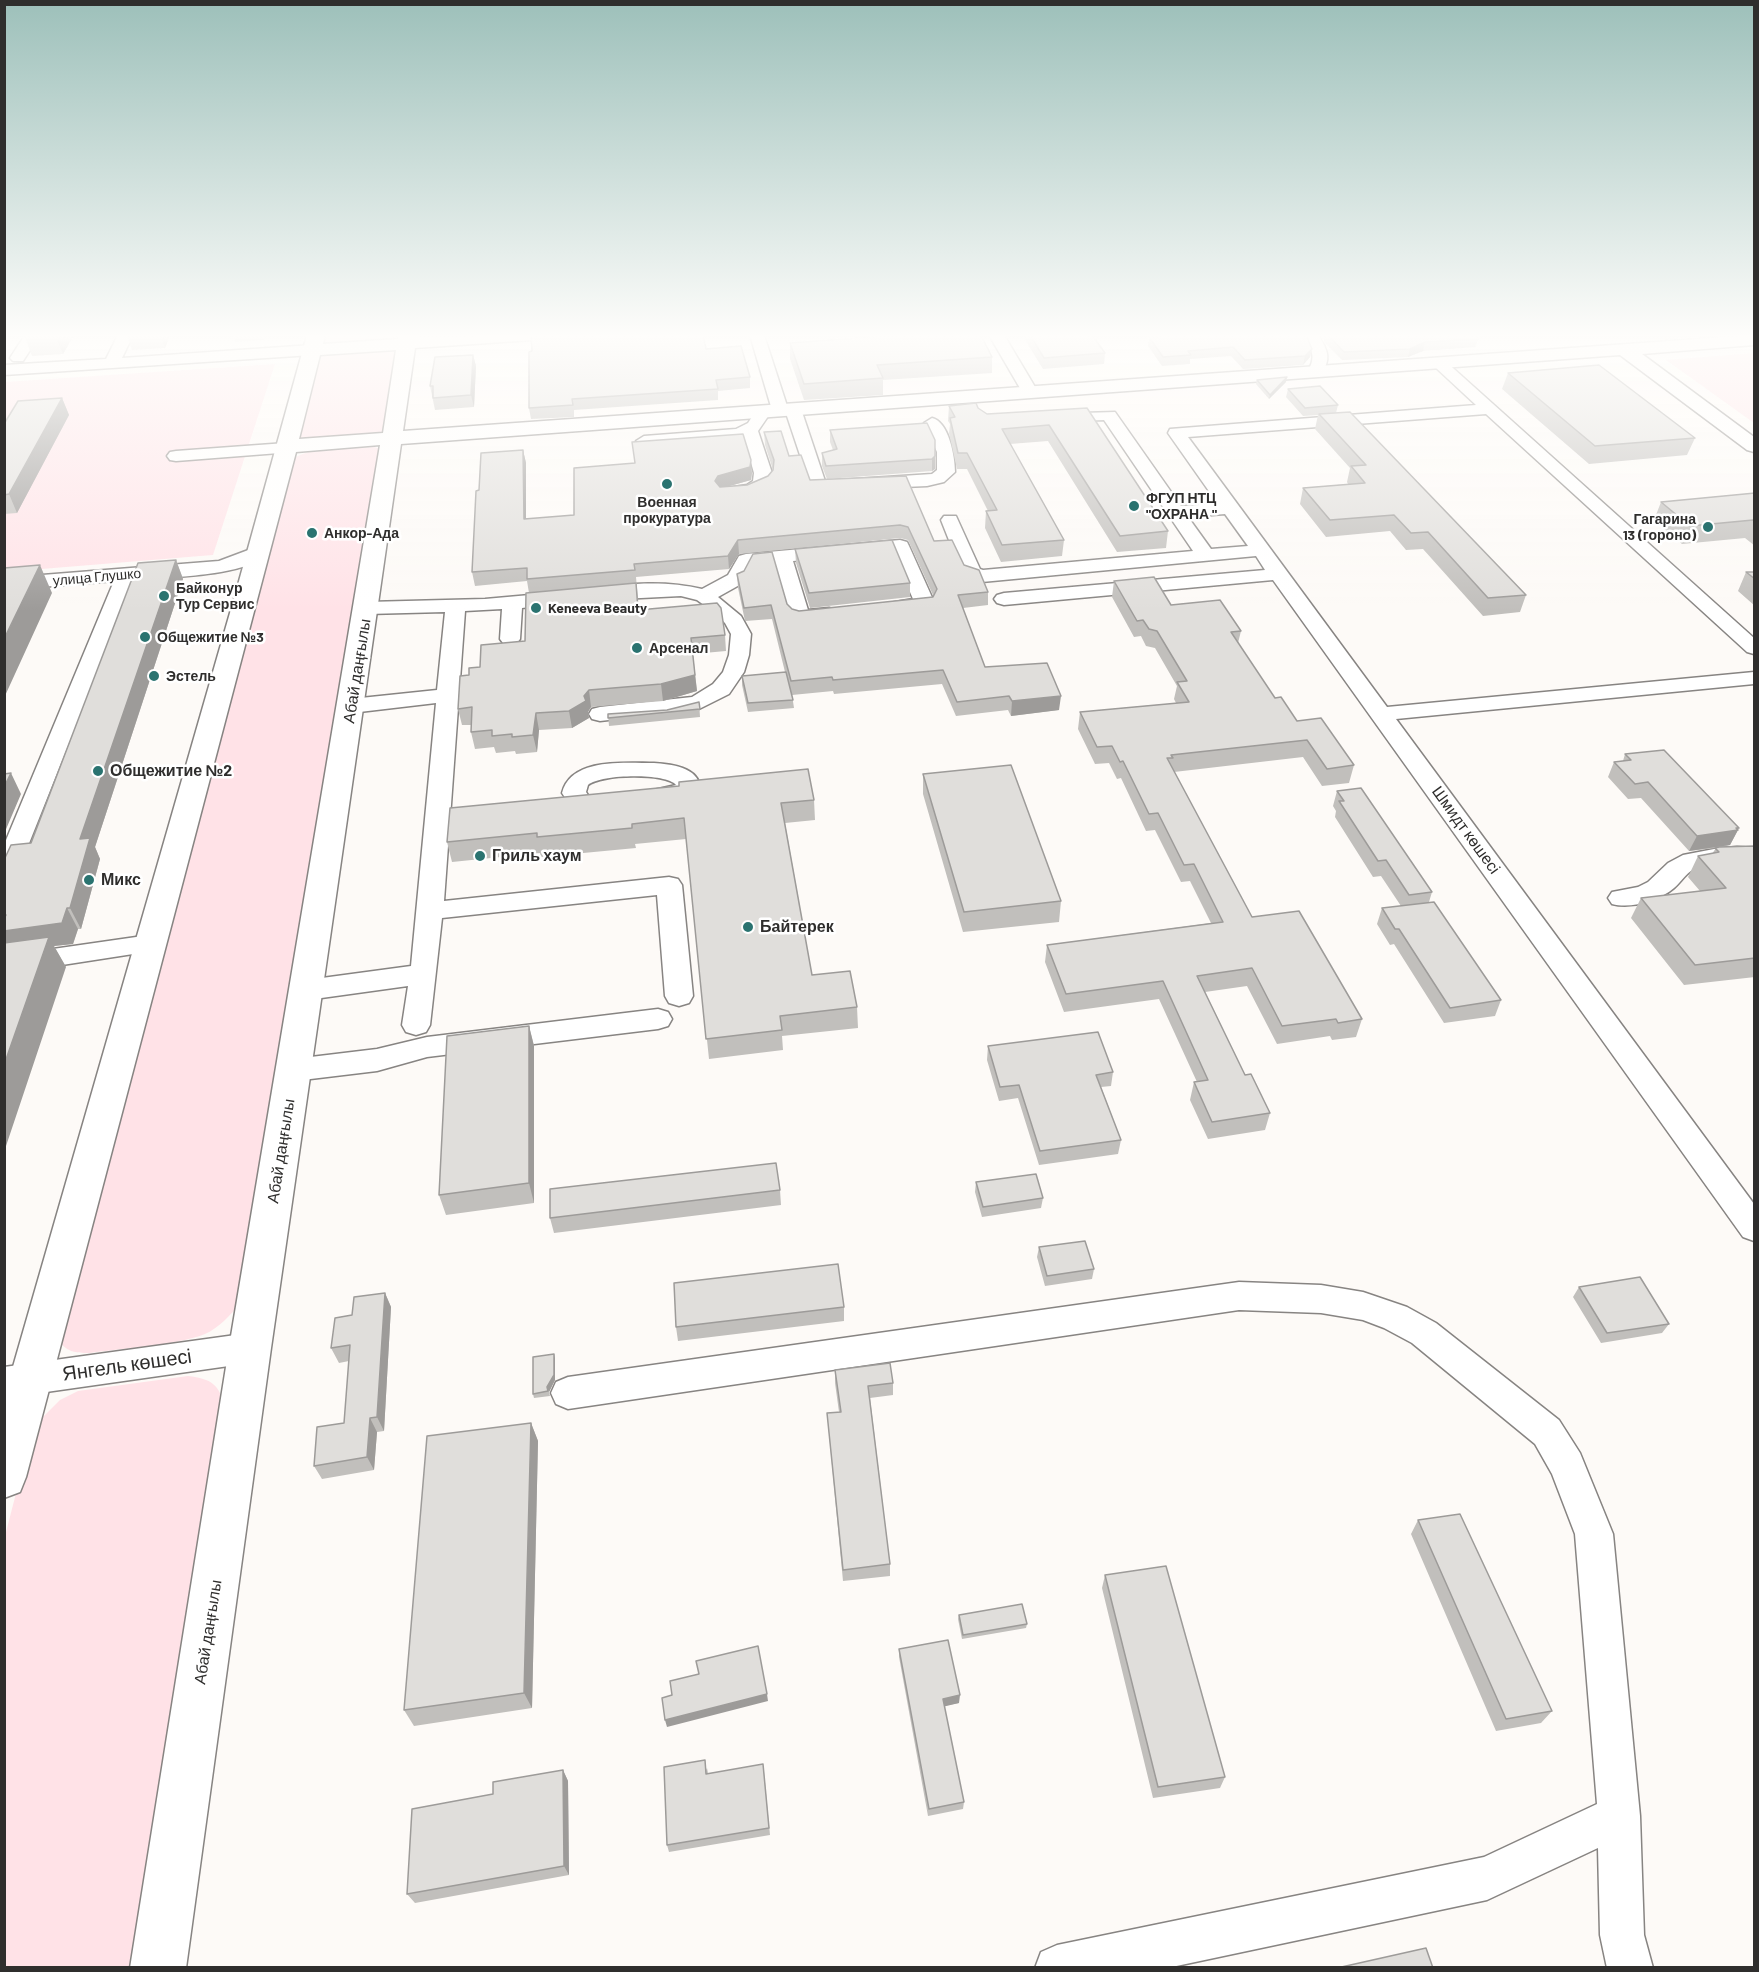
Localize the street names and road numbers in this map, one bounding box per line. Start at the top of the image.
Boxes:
street label: улица Глушко [52,565,142,589]
street label: Абай даңғылы [339,617,375,725]
street label: Шмидт көшесі [1428,782,1504,878]
street label: Абай даңғылы [263,1097,299,1205]
street label: Янгель көшесі [61,1344,193,1386]
street label: Абай даңғылы [190,1578,226,1686]

